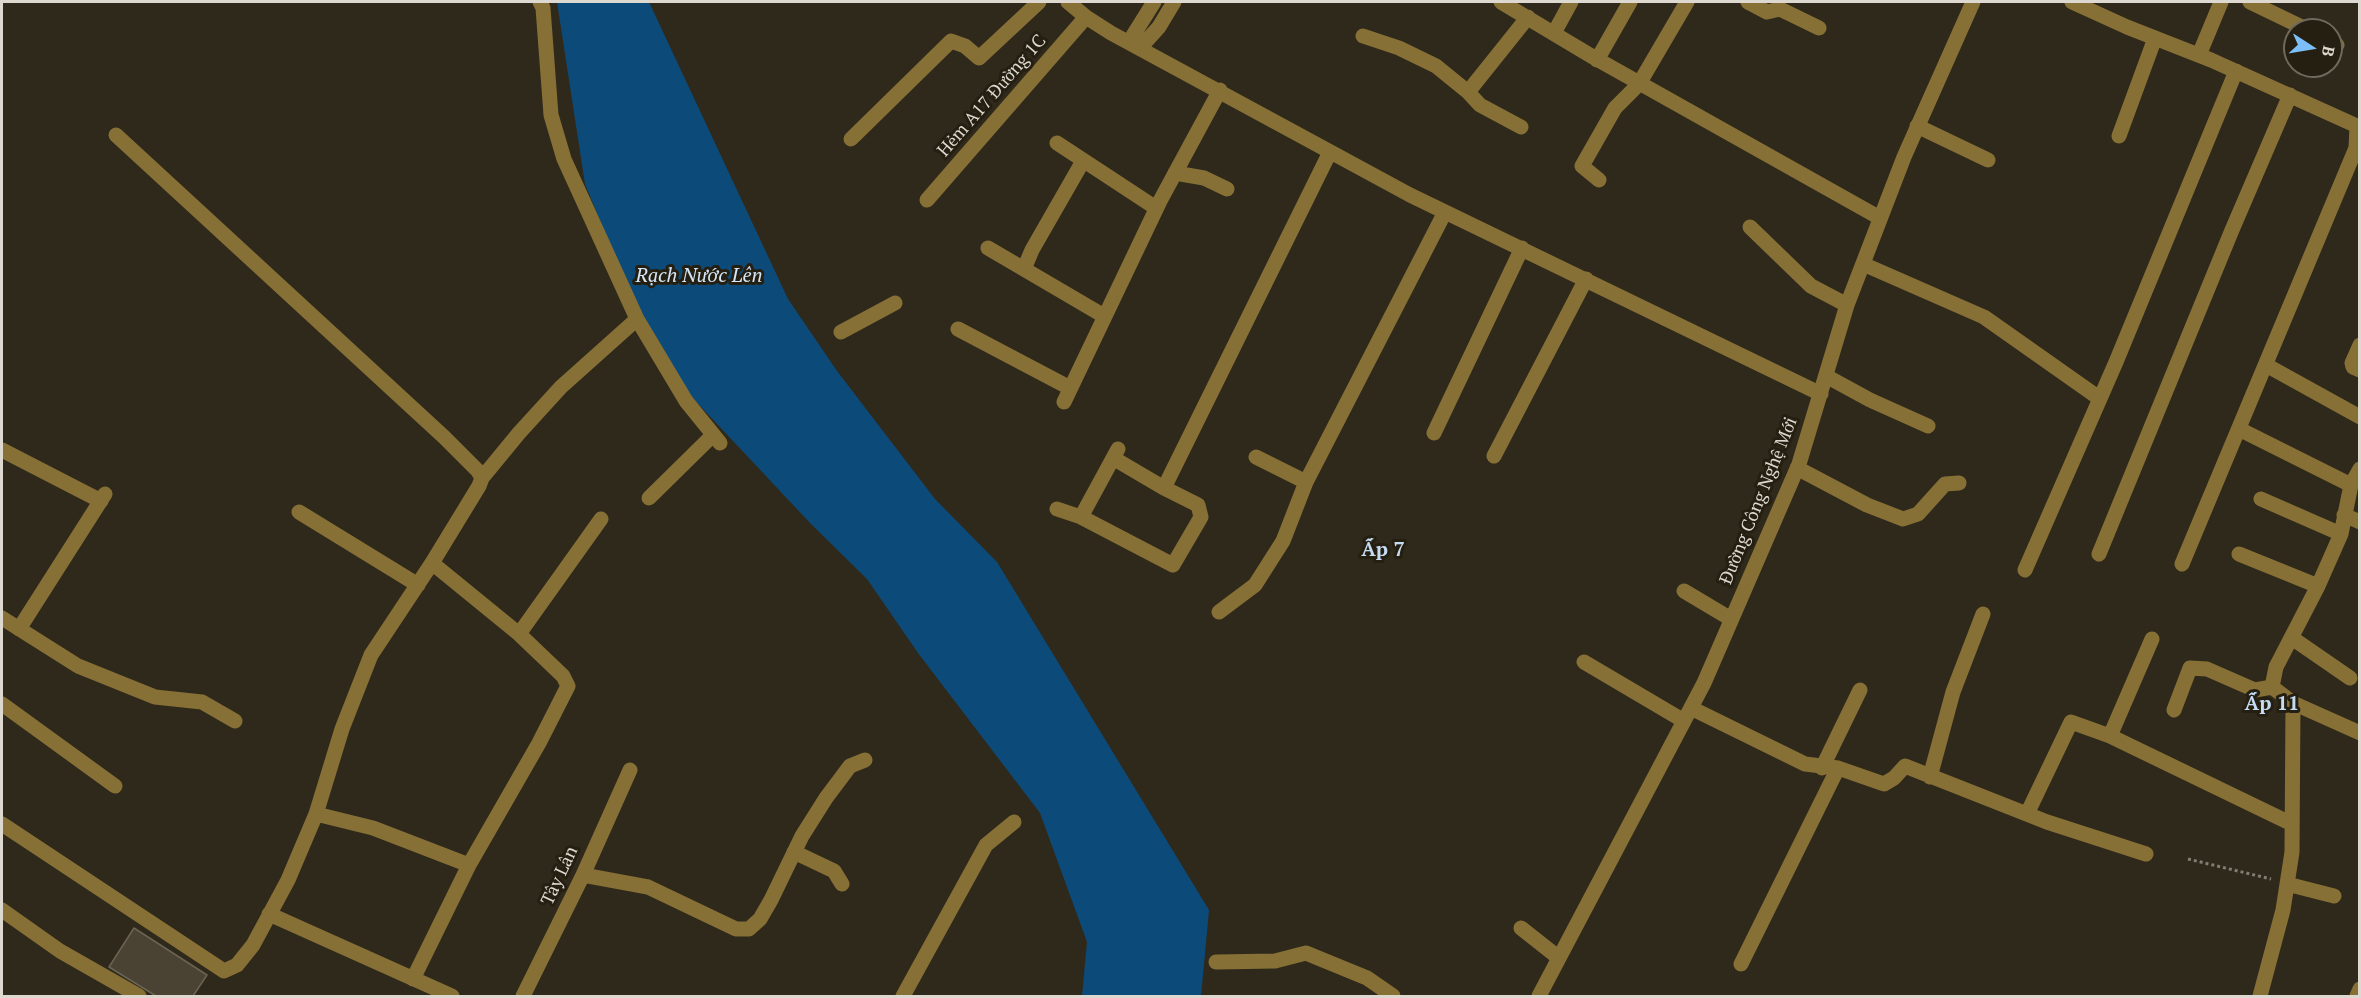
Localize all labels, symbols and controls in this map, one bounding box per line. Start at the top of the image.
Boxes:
north arrow [2283,18,2343,78]
street label: Hẻm A17 Đường 1C [933,31,1051,161]
text: B [2317,44,2340,59]
water label: Rạch Nước Lên [635,264,763,288]
street label: Đường Công Nghệ Mới [1716,414,1802,588]
district label: Ấp 7 [1361,538,1405,562]
district label: Ấp 11 [2245,692,2299,716]
street label: Tây Lân [537,843,583,909]

